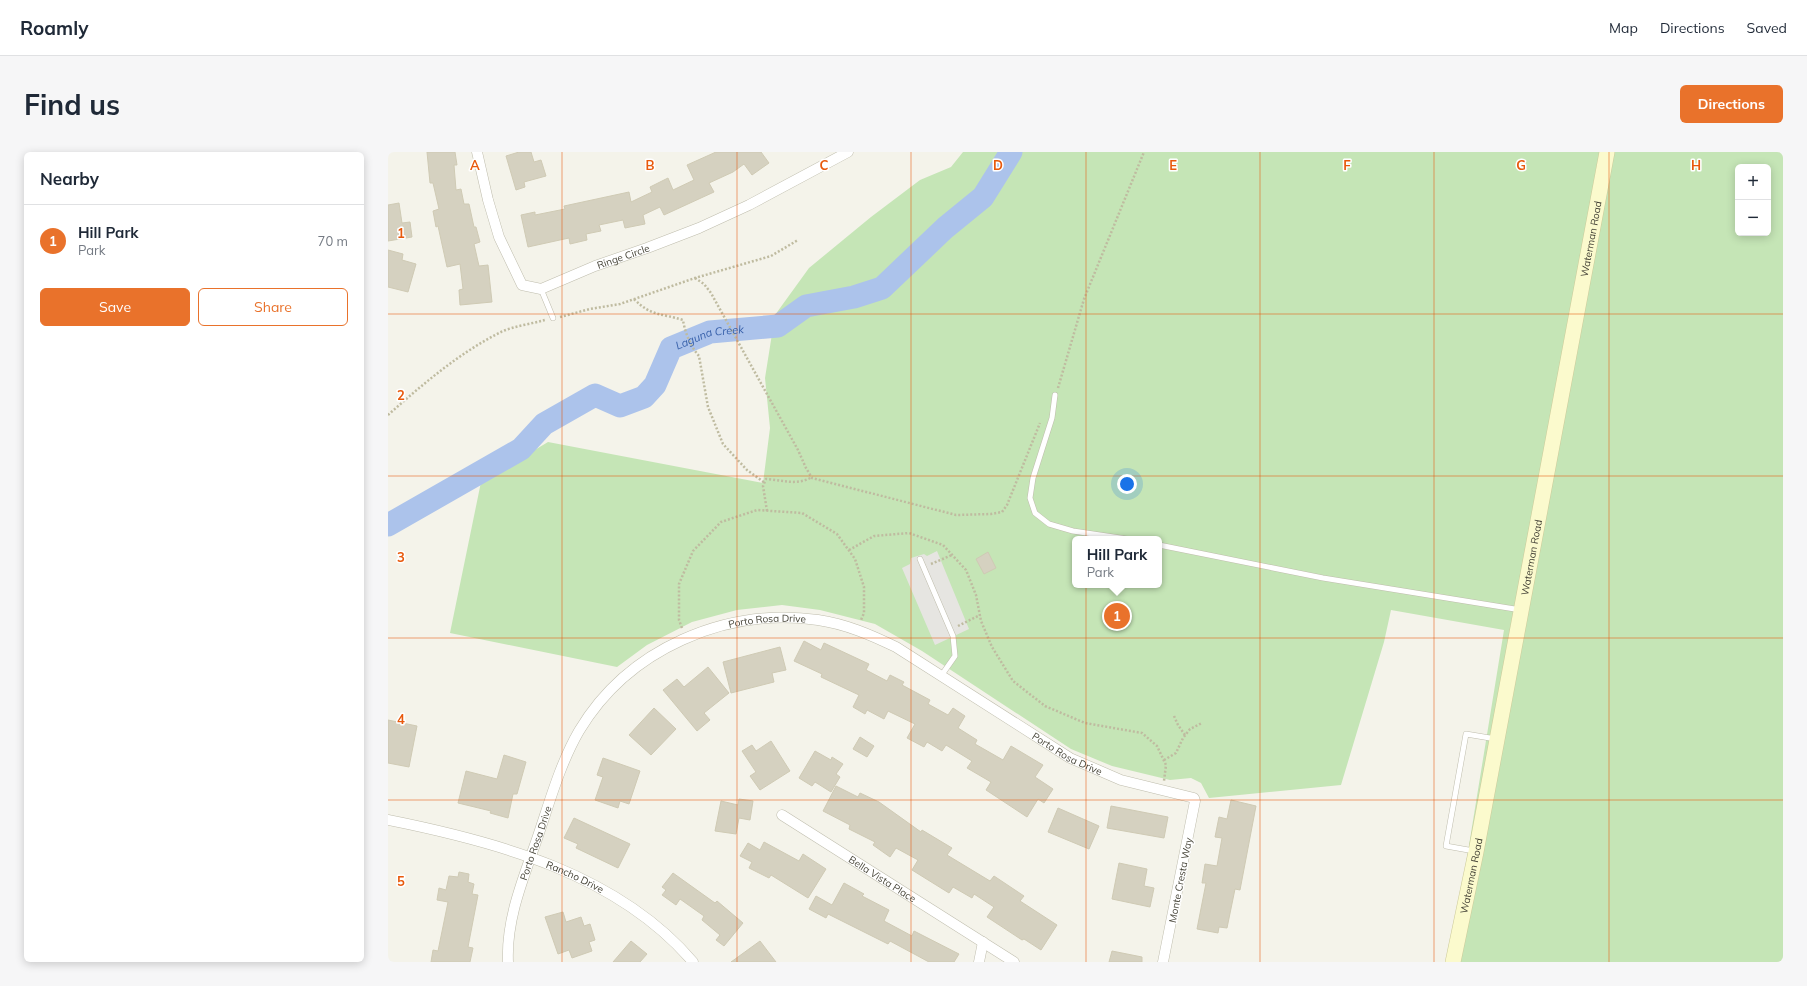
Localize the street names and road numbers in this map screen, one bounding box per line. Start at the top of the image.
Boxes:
street label: Waterman Road [1578,200,1605,278]
street label: Ringe Circle [595,242,651,272]
street label: Waterman Road [1518,519,1545,597]
street label: Porto Rosa Drive [727,612,806,631]
street label: Porto Rosa Drive [1030,730,1104,778]
street label: Porto Rosa Drive [517,804,555,882]
street label: Monte Cresta Way [1166,836,1195,924]
street label: Waterman Road [1457,837,1485,915]
street label: Bella Vista Place [846,853,918,905]
street label: Rancho Drive [544,858,606,896]

